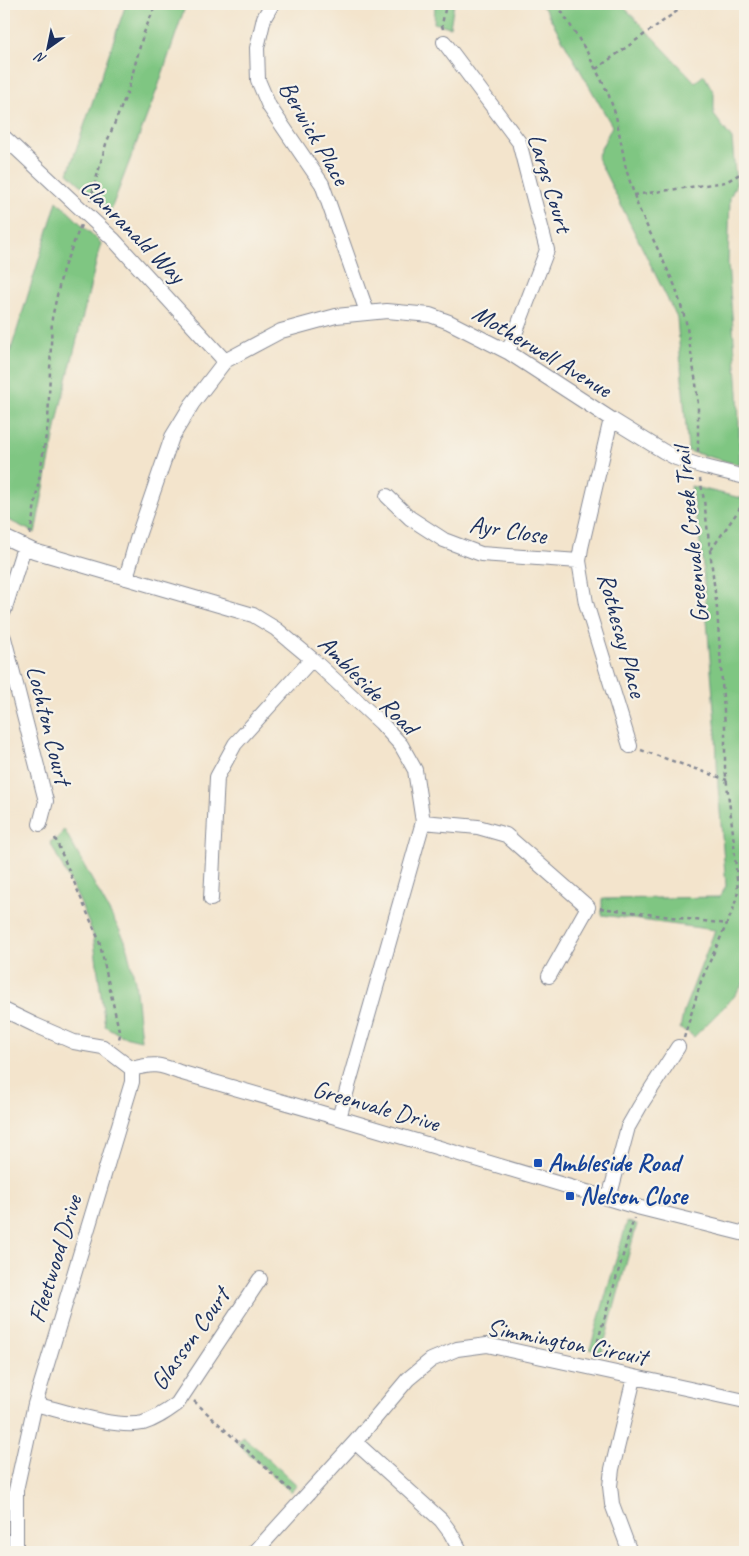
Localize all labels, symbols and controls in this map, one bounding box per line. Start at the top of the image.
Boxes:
north arrow [22,22,72,72]
text: N [31,48,49,68]
street label: Berwick Place [271,75,358,193]
street label: Largs Court [520,130,581,239]
street label: Clanranald Way [74,172,194,292]
street label: Motherwell Avenue [467,297,619,406]
street label: Greenvale Creek Trail [665,441,716,625]
street label: Ayr Close [467,508,551,552]
street label: Rothesay Place [590,569,654,702]
street label: Ambleside Road [311,628,427,744]
street label: Lochton Court [19,662,80,791]
street label: Greenvale Drive [309,1073,445,1140]
place label: Ambleside Road [548,1147,684,1179]
marker: Ambleside Road [532,1157,544,1169]
place label: Nelson Close [580,1180,689,1212]
street label: Fleetwood Drive [20,1190,90,1327]
marker: Nelson Close [564,1190,576,1202]
street label: Glasson Court [143,1278,239,1396]
street label: Simmington Circuit [484,1311,653,1374]

